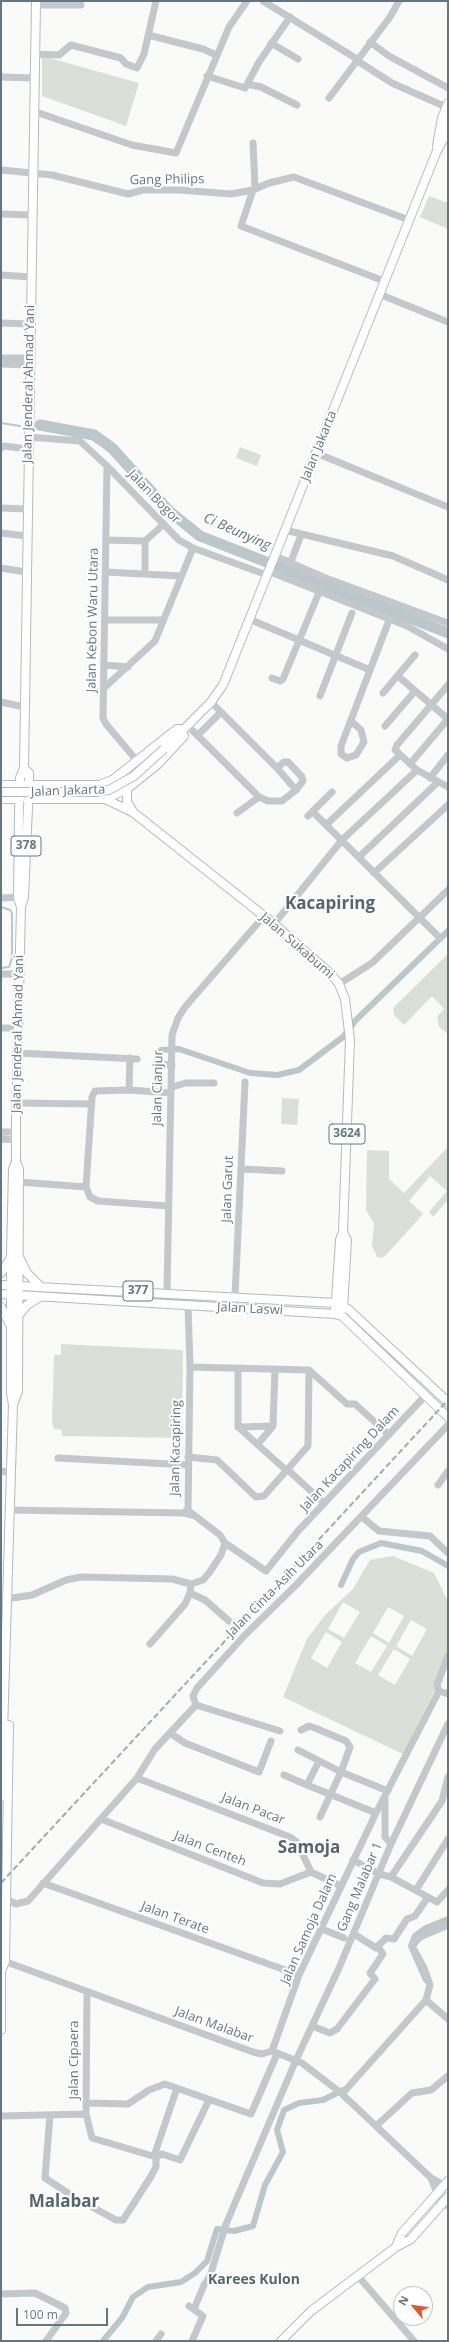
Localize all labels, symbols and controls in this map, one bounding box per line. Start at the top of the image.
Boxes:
street label: Gang Philips [129,172,205,188]
street label: Jalan Jenderal Ahmad Yani [20,305,38,463]
street label: Jalan Jakarta [298,409,340,483]
street label: Jalan Bogor [124,467,184,527]
water label: Ci Beunying [201,510,273,554]
street label: Jalan Kebon Waru Utara [84,548,102,692]
street label: Jalan Jakarta [30,782,106,800]
road number: 378 [11,836,41,856]
district label: Kacapiring [285,894,375,914]
street label: Jalan Sukabumi [257,910,337,982]
street label: Jalan Jenderal Ahmad Yani [9,955,27,1113]
street label: Jalan Cianjur [150,1050,166,1126]
road number: 3624 [329,1124,365,1144]
street label: Jalan Garut [219,1155,237,1223]
road number: 377 [123,1281,153,1301]
street label: Jalan Laswi [217,1299,283,1319]
street label: Jalan Kacapiring [167,1400,185,1496]
street label: Jalan Kacapiring Dalam [297,1403,403,1515]
street label: Jalan Cinta-Asih Utara [223,1537,327,1641]
street label: Jalan Pacar [219,1790,287,1828]
street label: Jalan Centeh [172,1828,248,1870]
district label: Samoja [278,1838,340,1858]
street label: Gang Malabar 1 [334,1840,386,1934]
street label: Jalan Samoja Dalam [277,1871,341,1987]
street label: Jalan Terate [139,1898,211,1938]
street label: Jalan Malabar [173,2004,255,2046]
street label: Jalan Cipaera [66,2020,82,2100]
district label: Malabar [29,2192,99,2212]
district label: Karees Kulon [208,2272,300,2288]
north arrow [393,2286,433,2326]
text: N [394,2293,412,2308]
scale bar [18,2300,110,2326]
text: 100 m [23,2306,58,2323]

